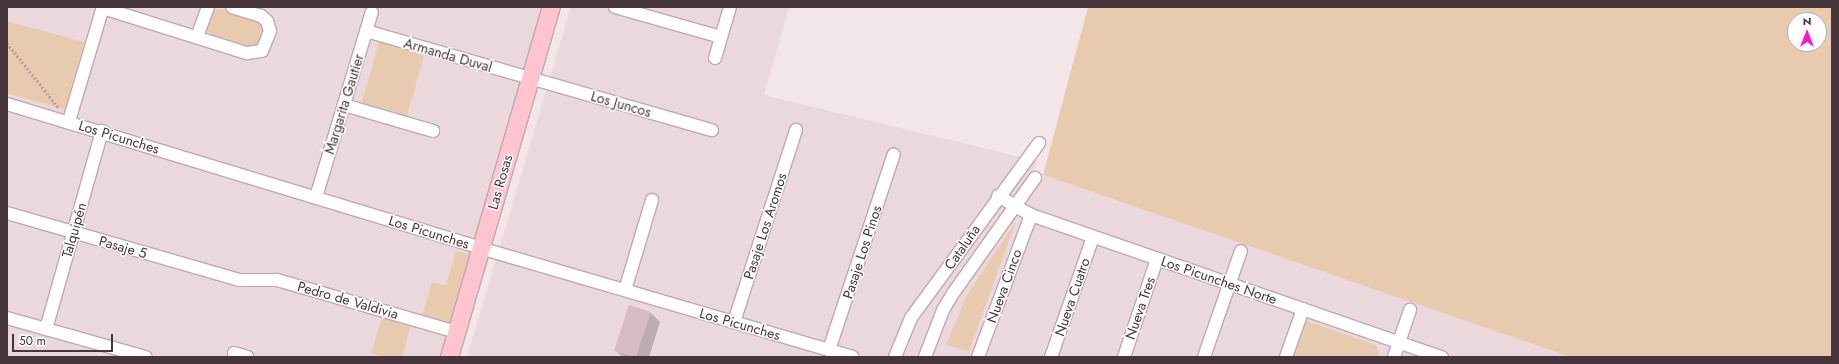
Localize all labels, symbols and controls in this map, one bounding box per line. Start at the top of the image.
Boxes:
north arrow [1787,12,1827,52]
text: N [1803,13,1811,29]
street label: Armanda Duval [402,34,494,76]
street label: Margarita Gautier [321,52,367,156]
street label: Los Juncos [589,87,653,121]
street label: Los Picunches [77,117,161,157]
street label: Las Rosas [484,153,516,211]
street label: Pasaje Los Aromos [740,171,790,281]
street label: Talquipén [58,200,90,260]
street label: Pasaje Los Pinos [839,203,885,301]
street label: Los Picunches [387,212,471,252]
street label: Cataluña [940,221,984,273]
street label: Pasaje 5 [97,232,149,262]
street label: Nueva Cinco [983,247,1025,325]
street label: Los Picunches Norte [1159,252,1279,308]
street label: Nueva Cuatro [1051,256,1093,338]
street label: Nueva Tres [1121,274,1159,342]
street label: Pedro de Valdivia [296,278,400,322]
street label: Los Picunches [698,304,782,344]
scale bar [14,326,115,352]
text: 50 m [19,332,46,350]

